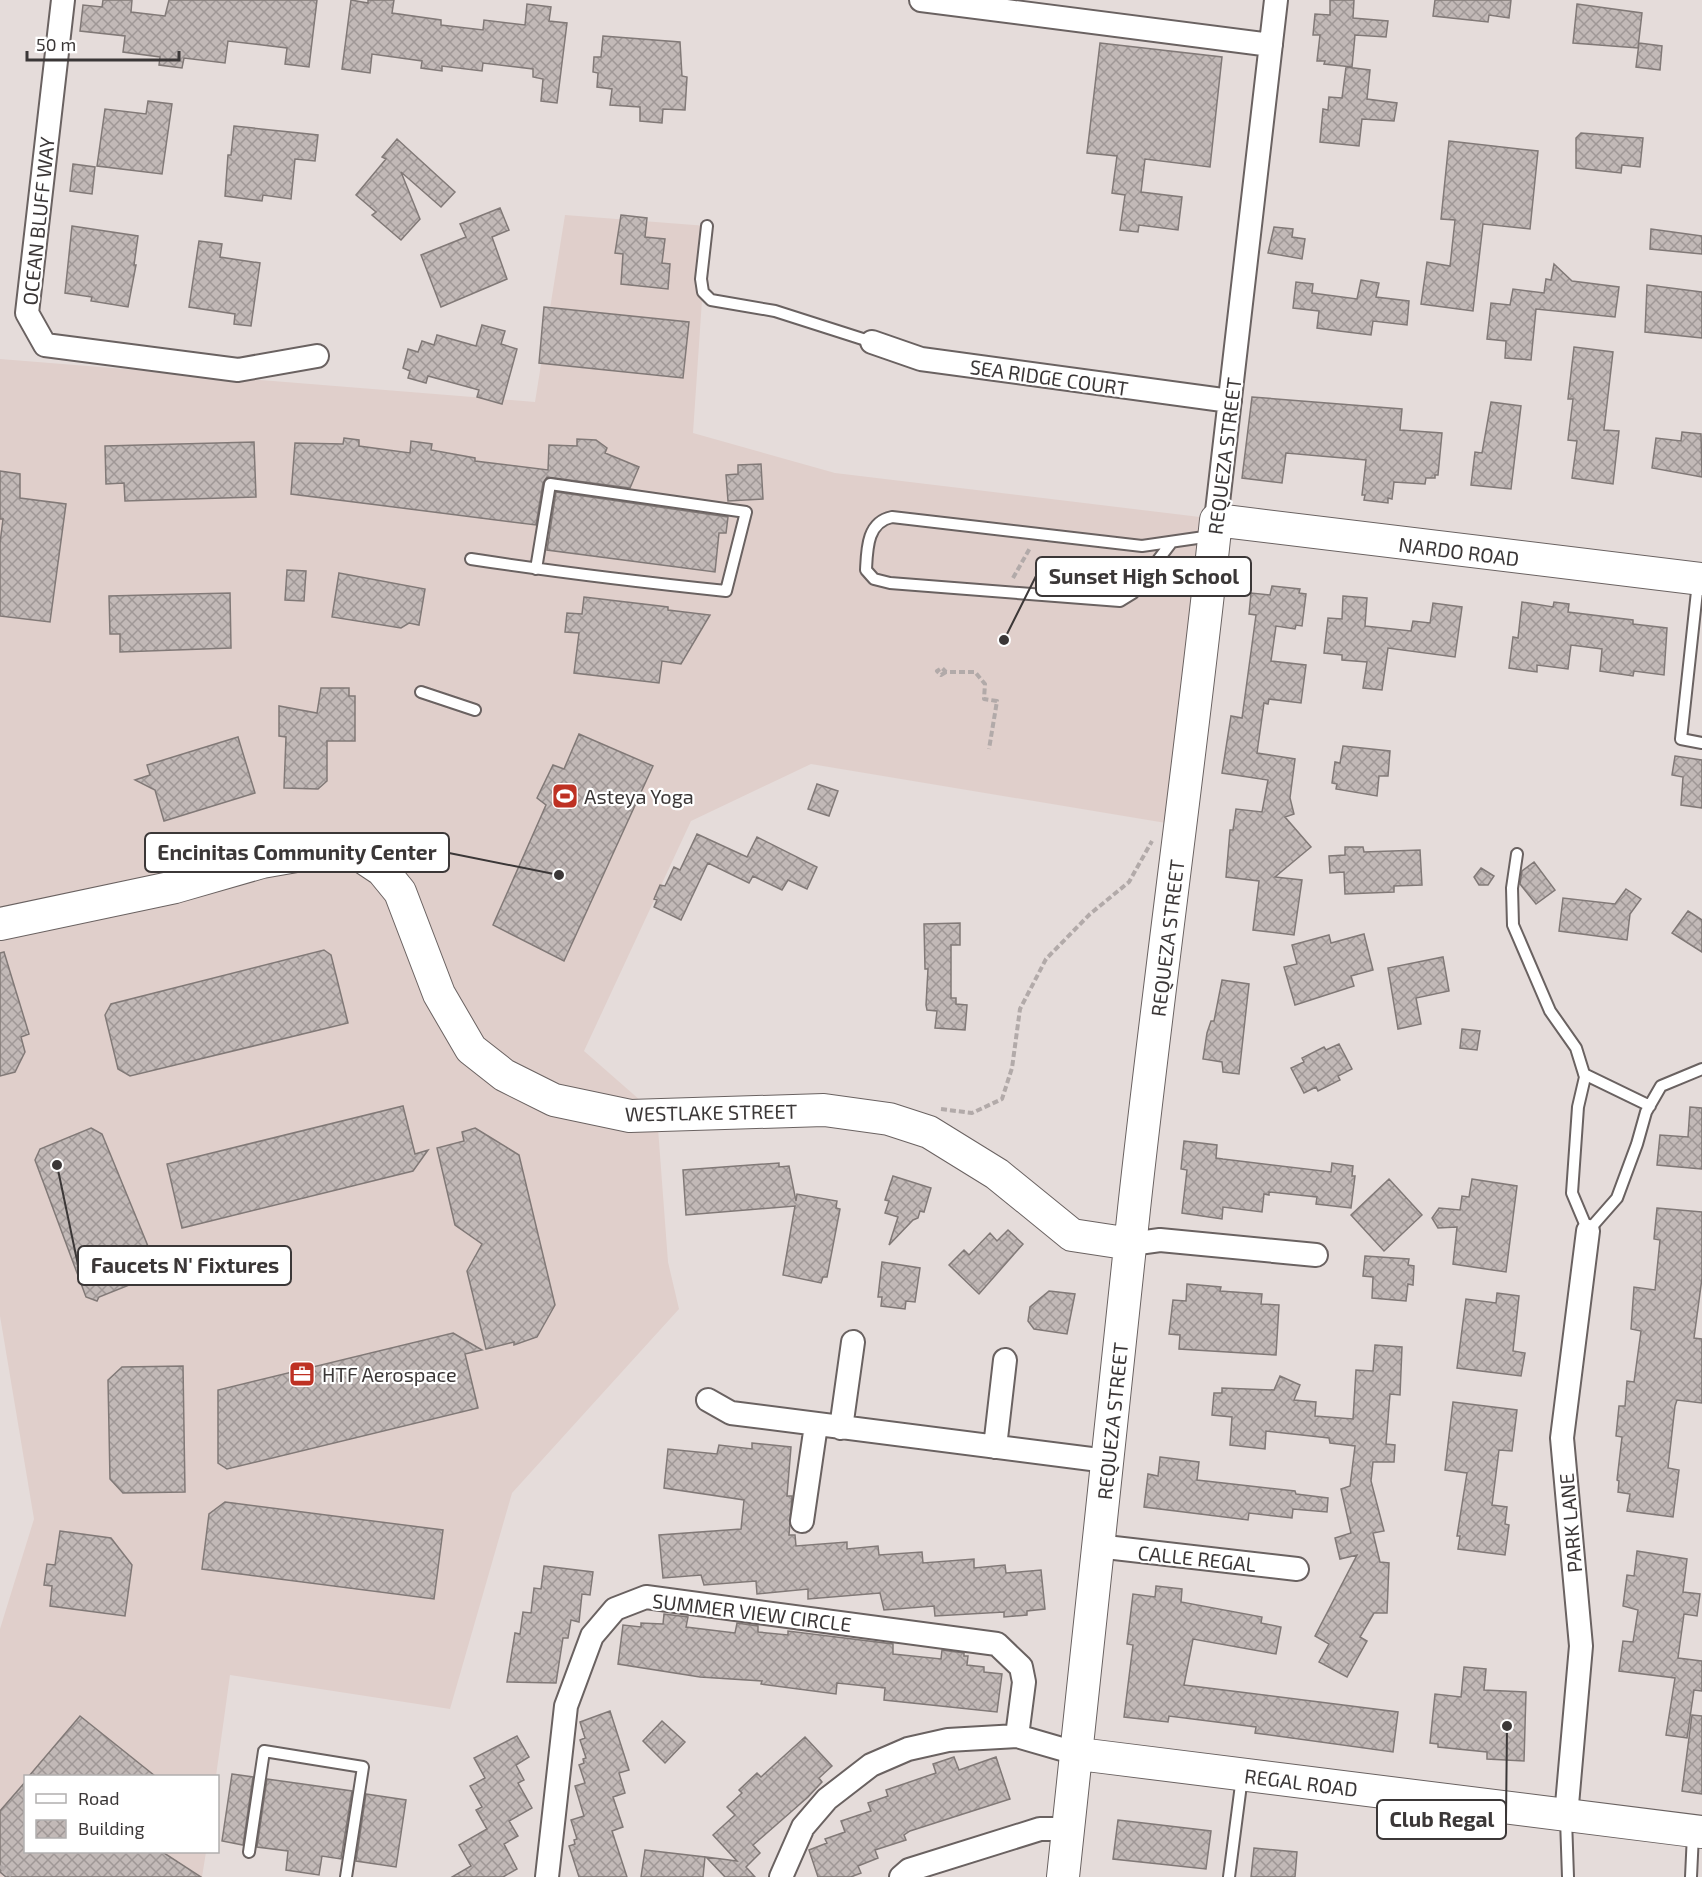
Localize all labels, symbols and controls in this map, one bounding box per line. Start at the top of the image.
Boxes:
scale bar [27,24,178,62]
text: 50 m [36,33,76,55]
street label: OCEAN BLUFF WAY [17,135,59,306]
street label: SEA RIDGE COURT [968,354,1130,400]
street label: REQUEZA STREET [1202,376,1246,536]
street label: NARDO ROAD [1397,532,1521,570]
callout: Sunset High School [1036,557,1251,596]
text: Sunset High School [1049,563,1239,588]
sports icon: Asteya Yoga [550,781,580,811]
place label: Asteya Yoga [584,784,694,808]
callout: Encinitas Community Center [145,833,449,872]
text: Encinitas Community Center [157,839,437,865]
street label: REQUEZA STREET [1145,858,1189,1018]
street label: WESTLAKE STREET [625,1098,798,1126]
callout: Faucets N' Fixtures [78,1246,291,1285]
text: Faucets N' Fixtures [91,1252,279,1277]
street label: REQUEZA STREET [1092,1341,1132,1501]
office icon: HTF Aerospace [287,1359,317,1389]
place label: HTF Aerospace [322,1362,457,1386]
street label: PARK LANE [1554,1472,1586,1574]
street label: CALLE REGAL [1137,1540,1257,1576]
street label: SUMMER VIEW CIRCLE [651,1588,853,1636]
street label: REGAL ROAD [1243,1763,1359,1801]
legend [24,1775,219,1853]
text: Road [78,1787,119,1809]
callout: Club Regal [1377,1800,1506,1839]
text: Club Regal [1390,1806,1495,1831]
text: Building [78,1817,145,1839]

